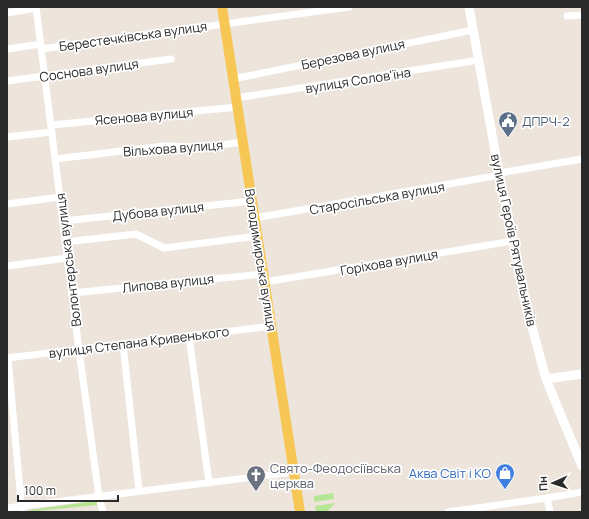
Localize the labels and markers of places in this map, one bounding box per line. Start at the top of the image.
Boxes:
public building icon: ДПРЧ-2 [497,110,519,138]
place label: ДПРЧ-2 [522,112,570,130]
place label: Свято-Феодосіївська церква [270,459,401,492]
shop icon: Аква Світ і КО [494,462,516,490]
church icon: Свято-Феодосіївська церква [245,464,267,492]
place label: Аква Світ і КО [409,464,492,482]

